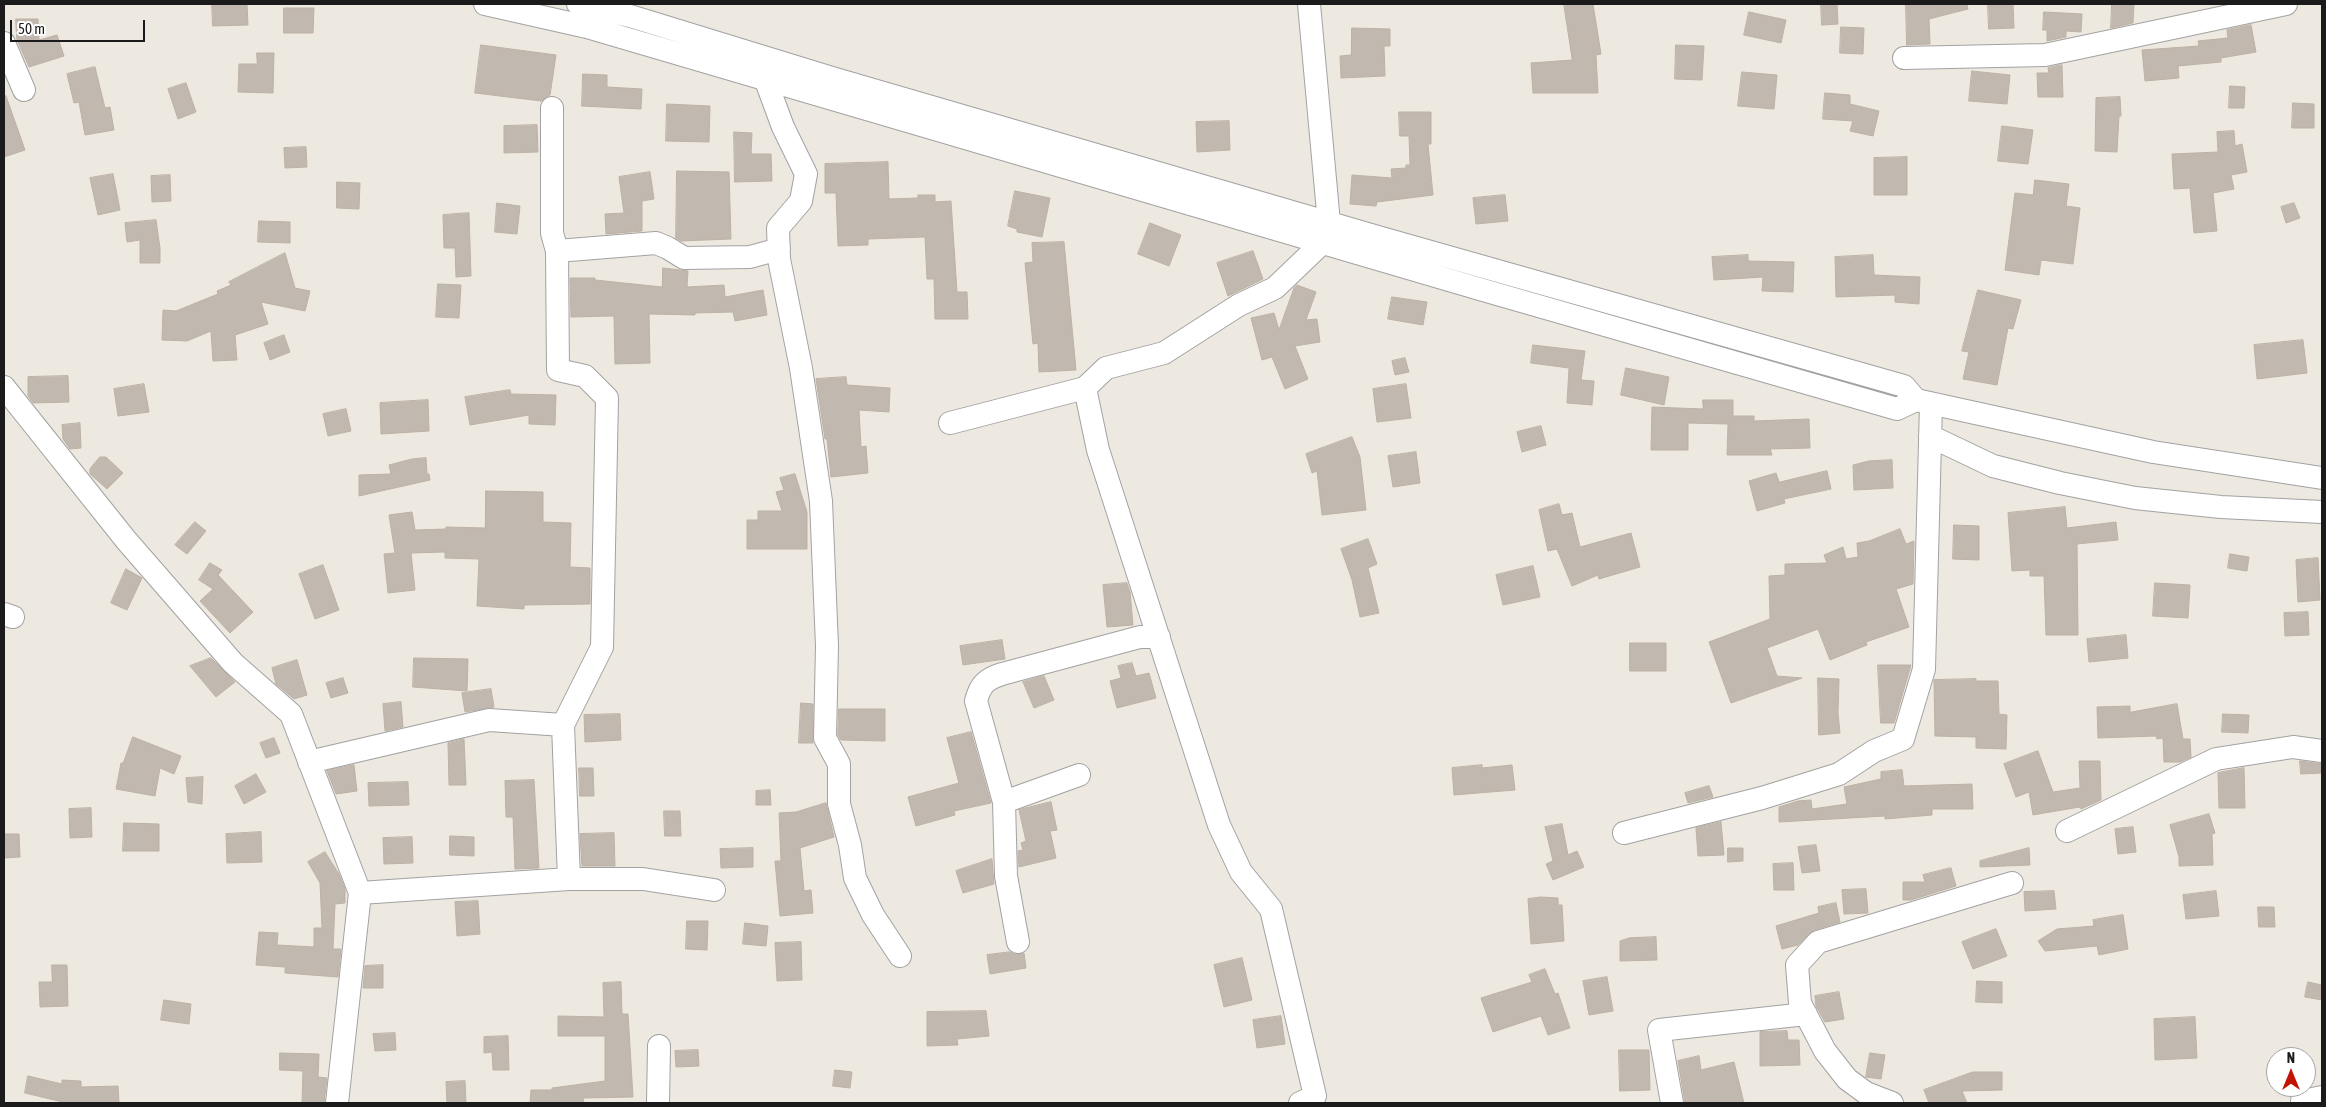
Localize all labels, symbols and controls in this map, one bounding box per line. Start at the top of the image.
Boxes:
scale bar [12,10,148,42]
text: 50 m [18,20,45,37]
north arrow [2266,1047,2316,1097]
text: N [2287,1050,2295,1066]

